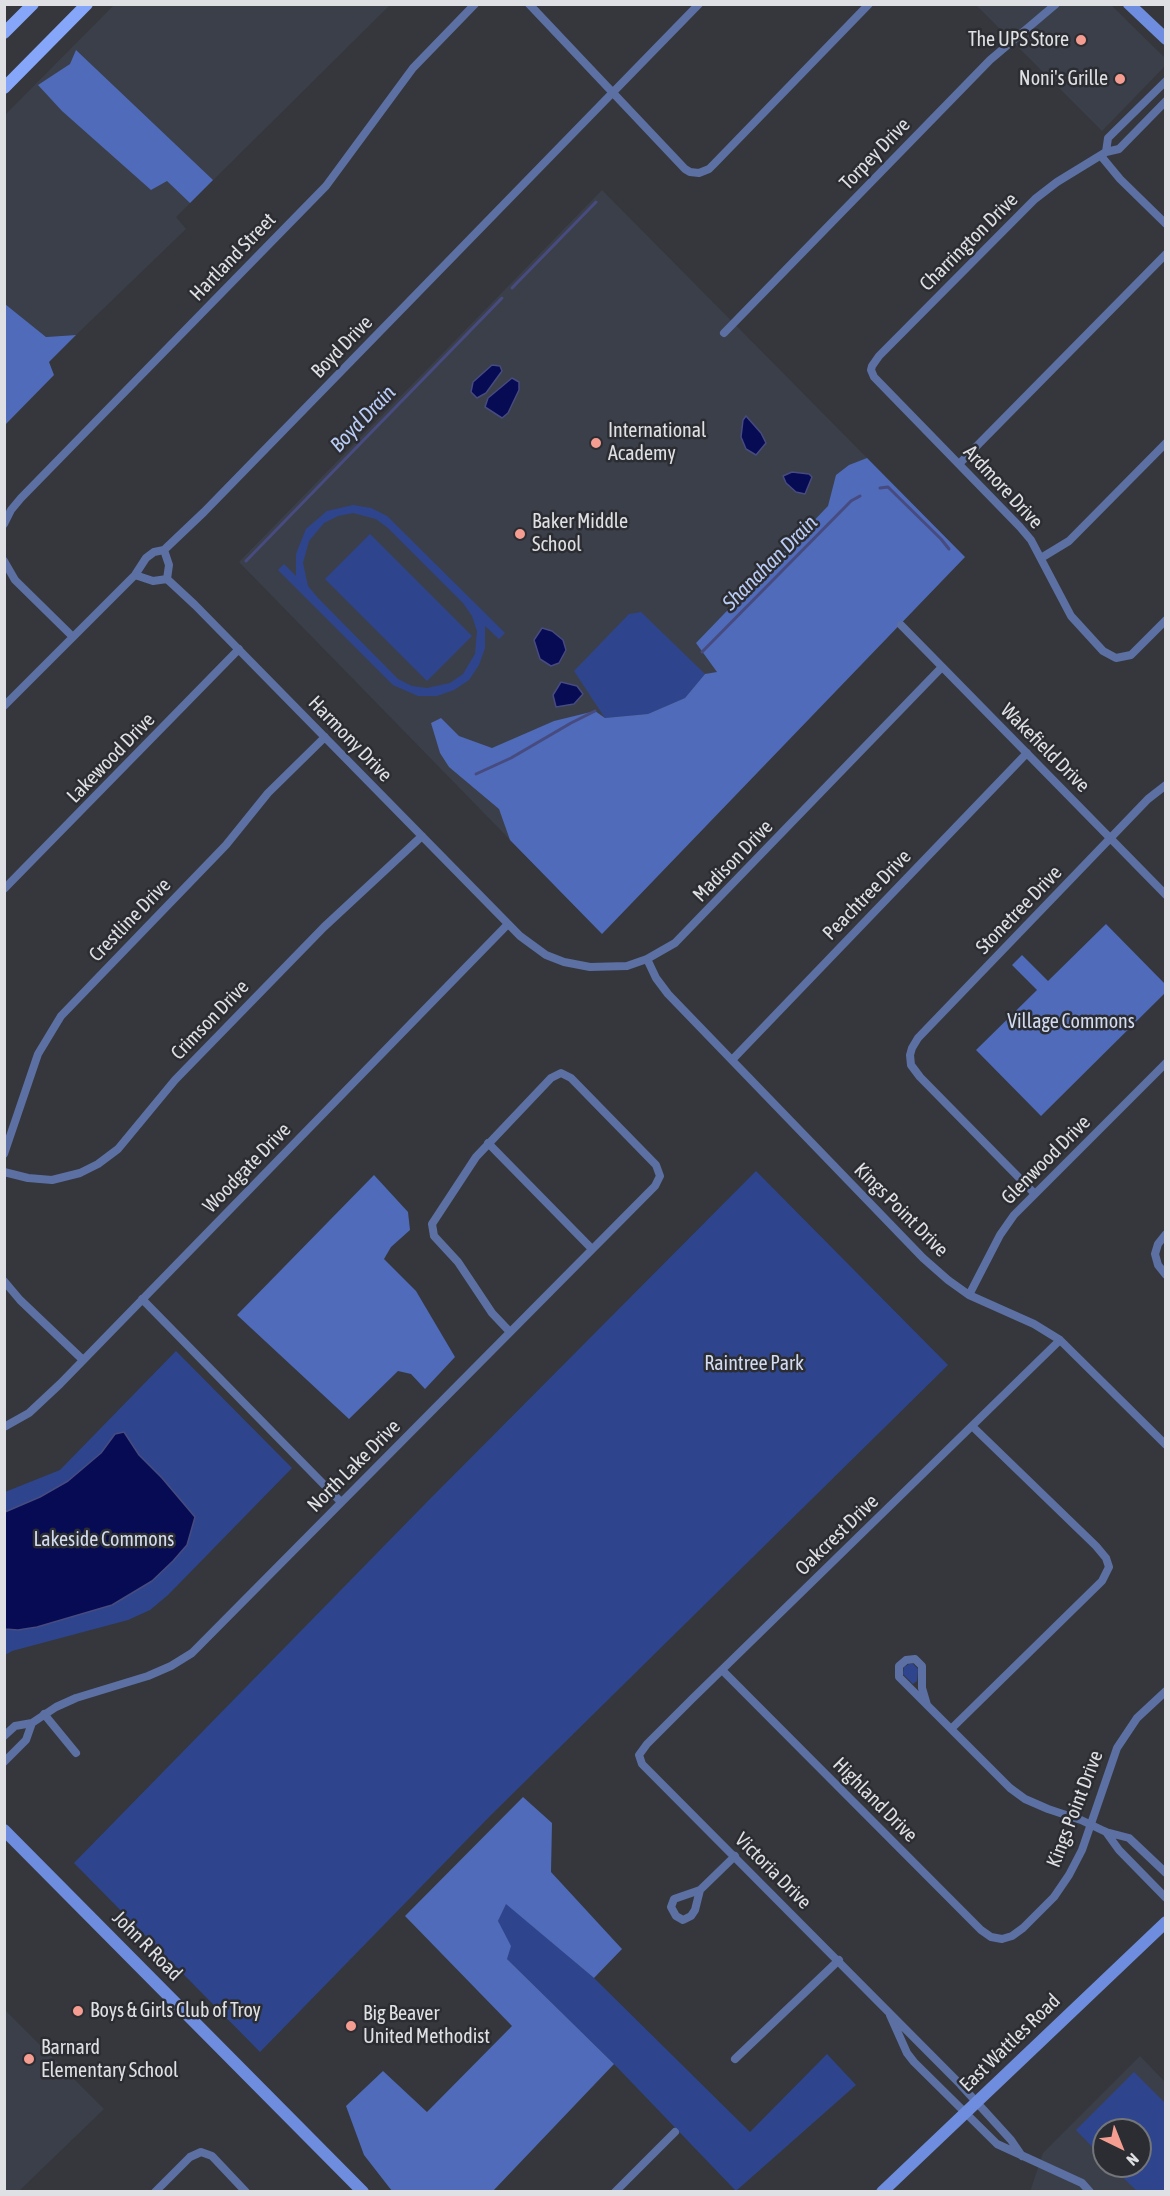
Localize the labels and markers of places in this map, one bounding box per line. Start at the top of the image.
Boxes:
place label: The UPS Store [968,28,1069,52]
marker: The UPS Store [1074,33,1088,47]
place label: Noni's Grille [1019,67,1108,91]
marker: Noni's Grille [1113,72,1127,86]
place label: International Academy [608,419,706,466]
marker: International Academy [589,436,603,450]
place label: Baker Middle School [532,510,628,557]
marker: Baker Middle School [513,527,527,541]
place label: Boys & Girls Club of Troy [90,1999,261,2023]
place label: Big Beaver United Methodist [363,2002,490,2049]
marker: Boys & Girls Club of Troy [71,2004,85,2018]
marker: Big Beaver United Methodist [344,2019,358,2033]
place label: Barnard Elementary School [41,2036,178,2083]
marker: Barnard Elementary School [22,2052,36,2066]

